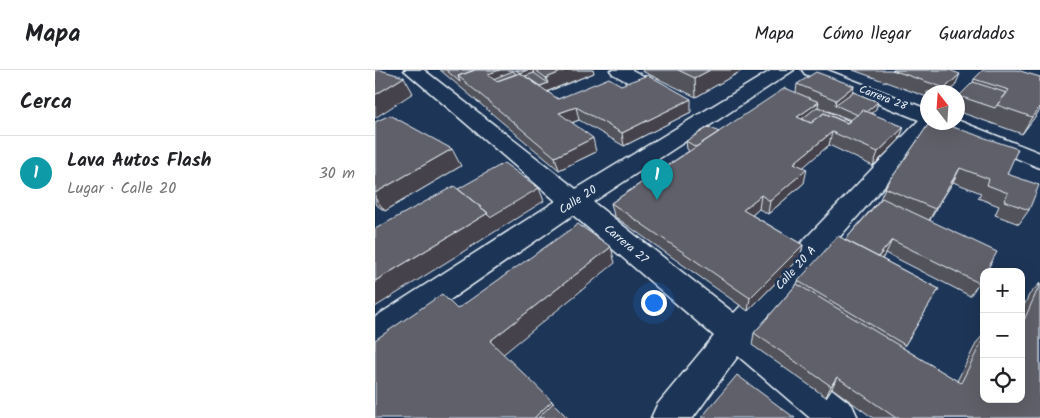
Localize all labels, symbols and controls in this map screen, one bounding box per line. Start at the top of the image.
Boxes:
text: Mapa [25,15,81,54]
text: Mapa [755,20,794,49]
text: Cómo llegar [822,20,911,49]
text: Guardados [939,20,1015,49]
street label: Carrera 28 [856,81,910,116]
north arrow [920,85,965,130]
text: Cerca [20,86,72,119]
text: Lava Autos Flash [67,146,211,176]
pin: 1 [641,159,673,200]
text: 1 [34,161,38,186]
text: 30 m [319,161,355,186]
text: Lugar · Calle 20 [67,176,176,201]
street label: Calle 20 [555,181,601,219]
street label: Carrera 27 [600,220,653,269]
street label: Calle 20 A [771,242,821,294]
map controls [980,268,1025,403]
button: + [980,268,1025,313]
your location [641,290,667,316]
button: − [980,313,1025,358]
button: locate [980,358,1025,403]

